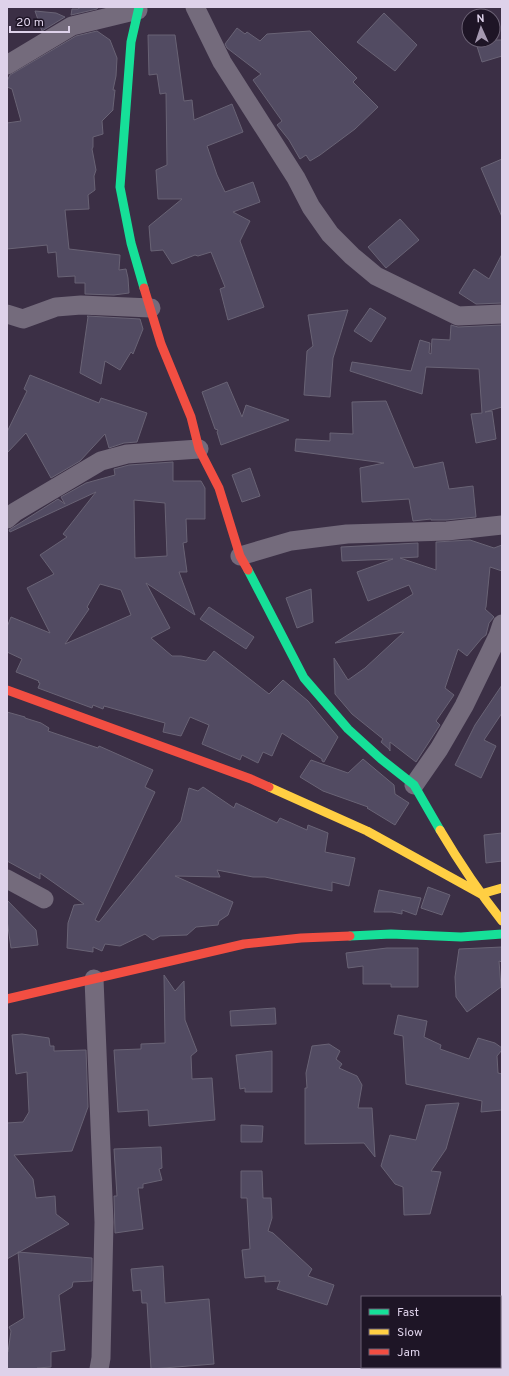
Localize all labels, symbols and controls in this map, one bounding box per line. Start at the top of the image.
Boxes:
scale bar [10,8,69,34]
north arrow [461,8,501,48]
text: N [476,12,485,26]
text: 20 m [16,15,44,31]
legend [361,1296,501,1368]
text: Fast [397,1305,419,1321]
text: Slow [397,1325,423,1341]
text: Jam [397,1345,420,1361]

